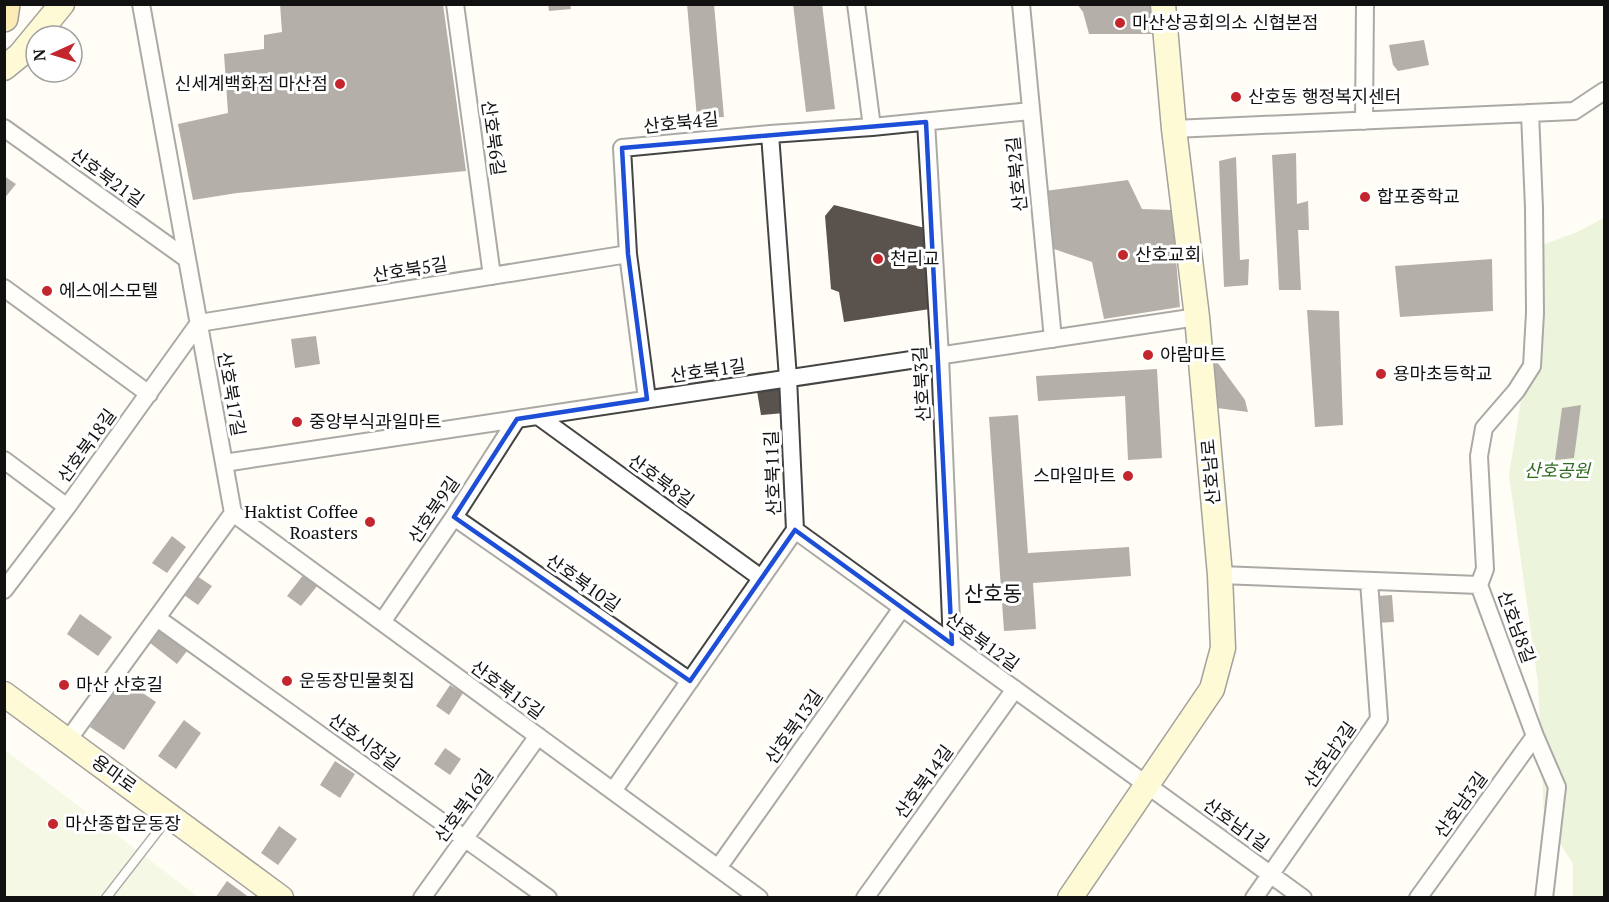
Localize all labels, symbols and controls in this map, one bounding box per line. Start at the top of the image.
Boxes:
place label: 마산상공회의소 신협본점 [1132,10,1319,34]
marker: 마산상공회의소 신협본점 [1113,16,1127,30]
north arrow [24,24,84,84]
text: N [28,48,50,62]
place label: 신세계백화점 마산점 [175,71,328,95]
marker: 신세계백화점 마산점 [333,77,347,91]
place label: 산호동 행정복지센터 [1248,84,1401,108]
marker: 산호동 행정복지센터 [1229,90,1243,104]
street label: 산호북6길 [477,99,511,177]
street label: 산호북4길 [642,106,720,138]
street label: 산호북2길 [1000,135,1032,213]
street label: 산호북21길 [66,142,149,212]
place label: 합포중학교 [1377,184,1460,208]
marker: 합포중학교 [1358,190,1372,204]
place label: 산호교회 [1135,242,1201,266]
place label: 천리교 [890,246,940,270]
marker: 산호교회 [1116,248,1130,262]
street label: 산호북5길 [371,251,449,287]
marker: 천리교 [871,252,885,266]
place label: 에스에스모텔 [59,278,158,302]
marker: 에스에스모텔 [40,284,54,298]
place label: 아람마트 [1160,342,1226,366]
street label: 산호북3길 [907,346,935,423]
marker: 아람마트 [1141,348,1155,362]
street label: 산호북17길 [213,350,251,438]
street label: 산호북1길 [669,353,747,387]
place label: 용마초등학교 [1393,361,1492,385]
marker: 용마초등학교 [1374,367,1388,381]
street label: 산호북18길 [51,404,121,487]
place label: 중앙부식과일마트 [309,409,441,433]
marker: 중앙부식과일마트 [290,415,304,429]
street label: 산호북11길 [759,430,785,516]
street label: 산호남로 [1195,438,1225,506]
street label: 산호북8길 [624,448,699,512]
park label: 산호공원 [1524,458,1592,482]
place label: 스마일마트 [1033,463,1116,487]
marker: 스마일마트 [1121,469,1135,483]
street label: 산호북9길 [402,471,464,548]
place label: Haktist Coffee Roasters [244,499,358,544]
marker: Haktist Coffee Roasters [363,515,377,529]
street label: 산호북10길 [542,548,625,617]
district label: 산호동 [964,579,1022,607]
street label: 산호남8길 [1493,587,1541,666]
street label: 산호북12길 [941,606,1024,676]
street label: 산호북15길 [466,654,549,724]
place label: 운동장민물횟집 [299,668,415,692]
place label: 마산 산호길 [76,672,163,696]
marker: 운동장민물횟집 [280,674,294,688]
marker: 마산 산호길 [57,678,71,692]
street label: 산호북13길 [759,685,828,768]
street label: 산호시장길 [324,707,405,775]
street label: 산호남2길 [1298,716,1361,792]
street label: 산호북14길 [888,740,958,823]
street label: 용마로 [87,749,142,798]
street label: 산호북16길 [428,764,498,847]
street label: 산호남3길 [1428,767,1492,842]
street label: 산호남1길 [1199,792,1274,856]
place label: 마산종합운동장 [65,811,181,835]
marker: 마산종합운동장 [46,817,60,831]

